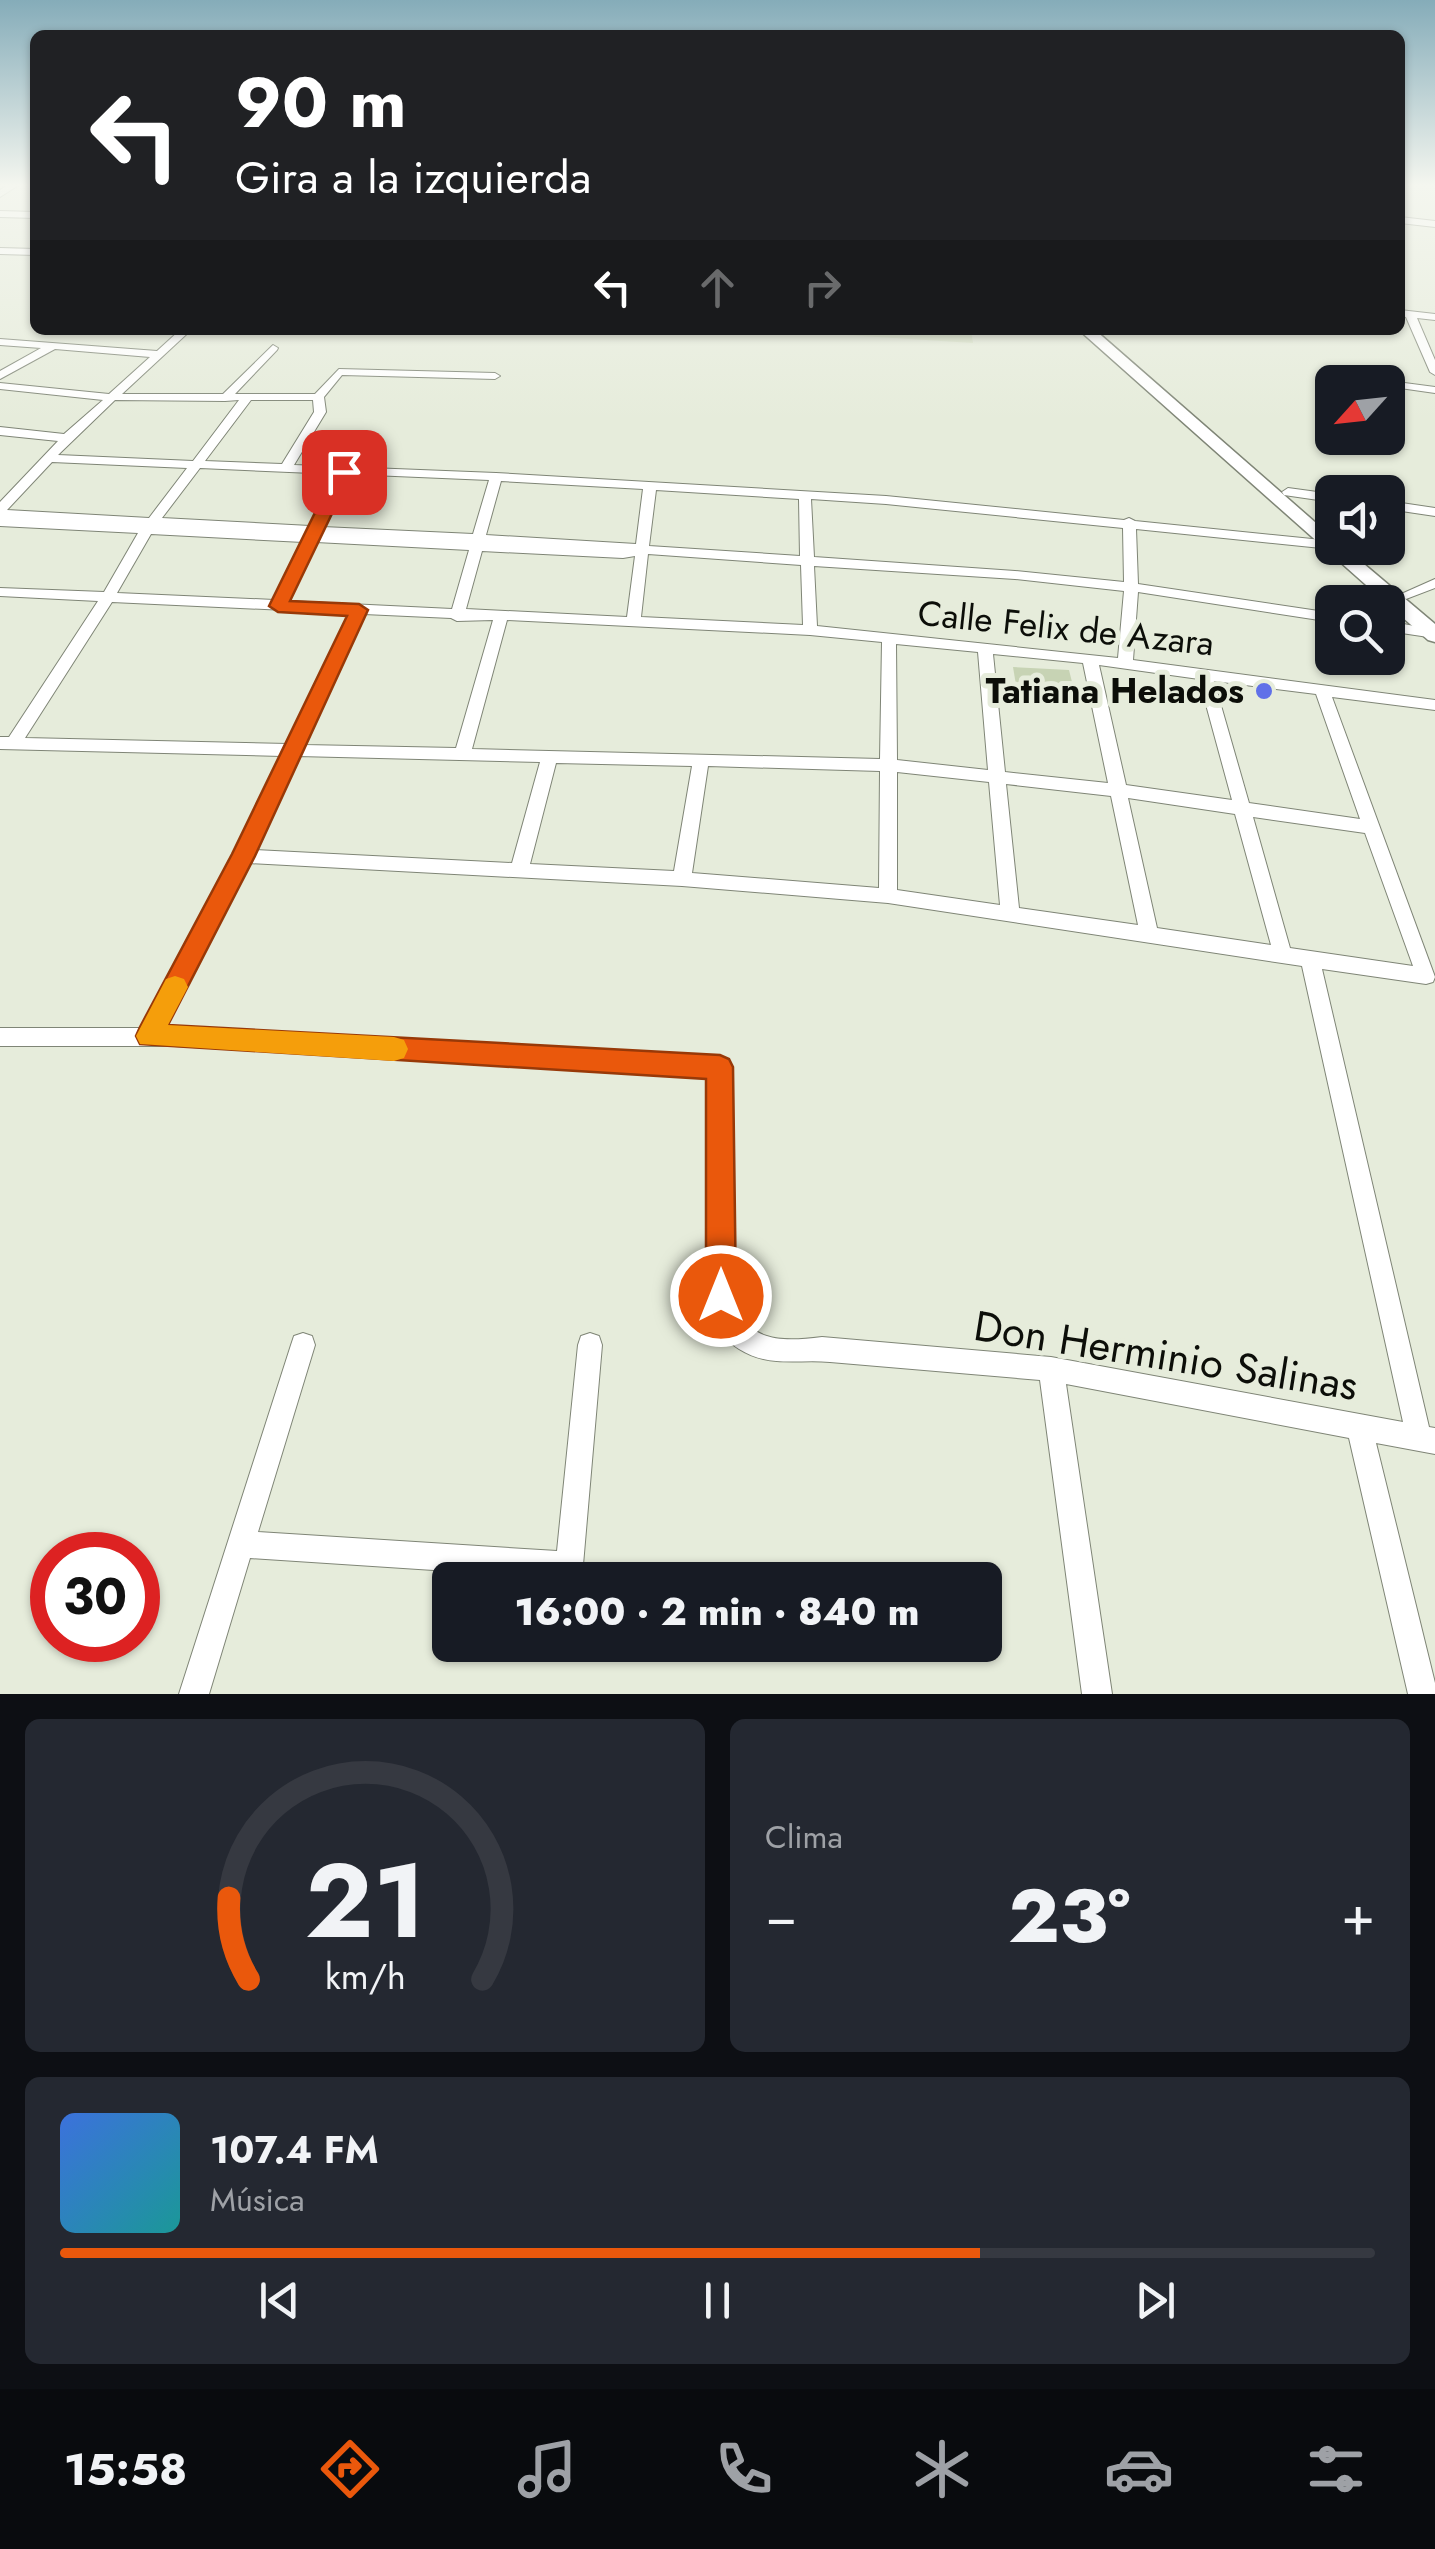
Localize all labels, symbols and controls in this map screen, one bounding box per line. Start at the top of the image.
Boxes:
text: 90 m [235,52,407,153]
icon: left [70,70,200,200]
text: Gira a la izquierda [235,145,591,210]
icon: left [585,260,640,315]
icon: ahead [690,260,745,315]
icon: right [795,260,850,315]
north arrow [1315,365,1405,455]
map controls [1315,365,1405,675]
pin [302,430,387,515]
icon: arrive [317,445,372,500]
button: sound [1315,475,1405,565]
button: search [1315,585,1405,675]
street label: Calle Felix de Azara [916,588,1216,668]
place label: Tatiana Helados [986,666,1244,716]
marker: Tatiana Helados [1253,680,1275,702]
position arrow [669,1244,773,1348]
street label: Don Herminio Salinas [970,1295,1362,1416]
speed limit sign: 30 [30,1532,160,1662]
text: 16:00 · 2 min · 840 m [515,1584,919,1639]
text: Clima [765,1814,843,1860]
text: 21 [304,1826,426,1976]
text: 23° [1008,1862,1130,1970]
text: − [765,1876,797,1956]
text: + [1341,1876,1375,1956]
text: km/h [325,1951,405,2002]
text: 107.4 FM [210,2122,379,2177]
text: Música [210,2177,305,2223]
icon: previous [252,2273,307,2328]
icon: pause [690,2273,745,2328]
icon: next [1128,2273,1183,2328]
icon: directions [315,2434,385,2504]
icon: music [512,2434,582,2504]
icon: phone [709,2434,779,2504]
icon: climate [907,2434,977,2504]
icon: car [1104,2434,1174,2504]
icon: filters [1301,2434,1371,2504]
text: 15:58 [64,2437,187,2502]

